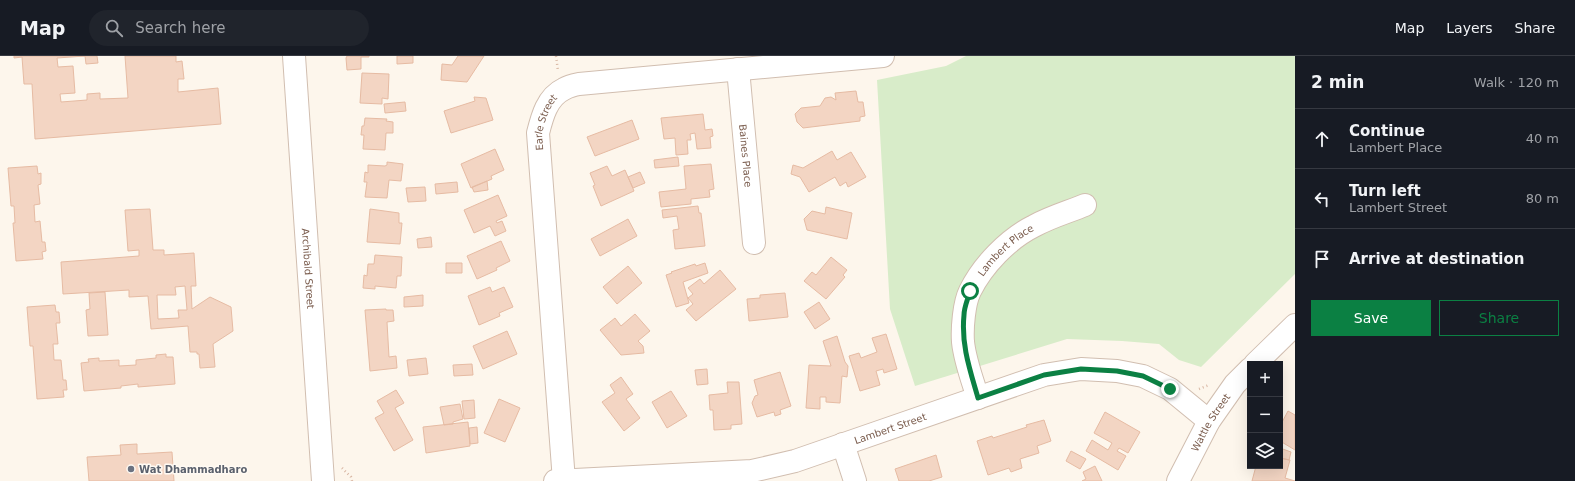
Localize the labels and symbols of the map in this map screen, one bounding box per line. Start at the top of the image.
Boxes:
street label: Earle Street [532,92,559,151]
street label: Baines Place [738,124,754,188]
street label: Lambert Place [975,222,1035,278]
street label: Archibald Street [300,228,317,309]
route start [961,282,979,300]
route end [1161,380,1179,398]
street label: Wattle Street [1189,391,1232,453]
street label: Lambert Street [853,411,928,446]
marker: Wat Dhammadharo [126,464,136,474]
place label: Wat Dhammadharo [139,464,247,475]

